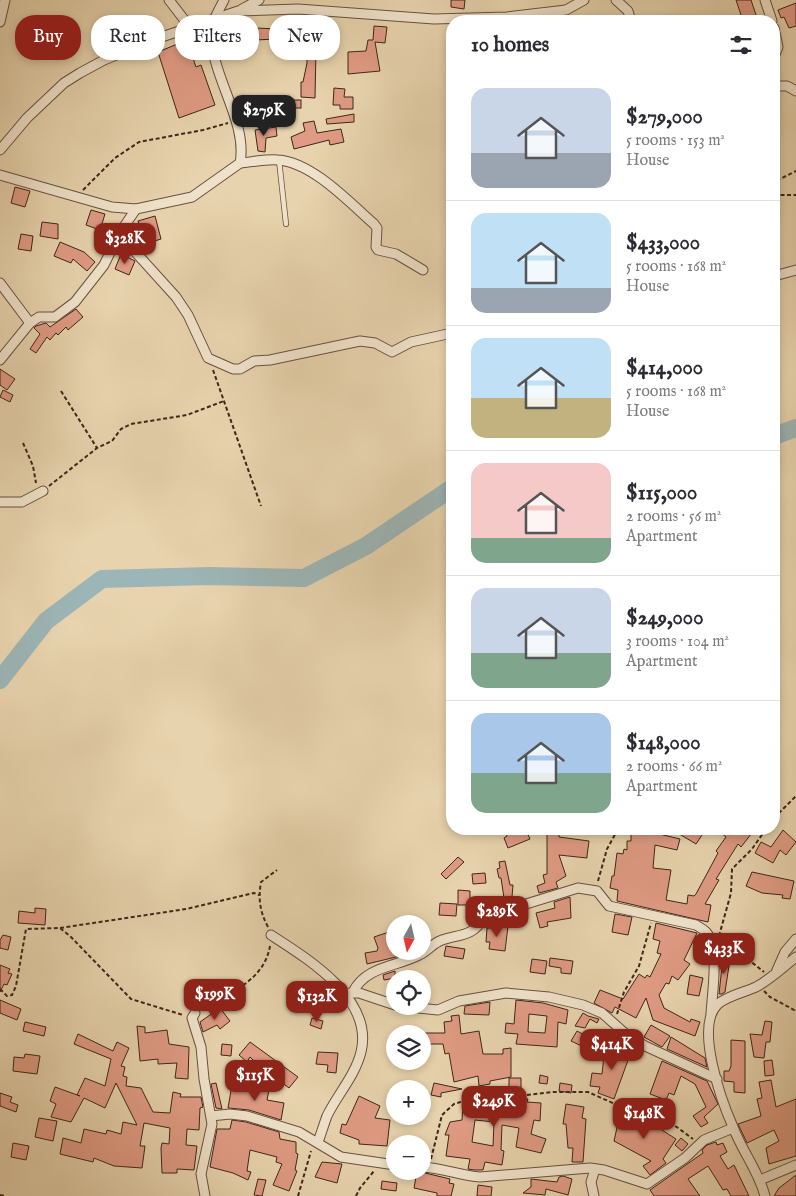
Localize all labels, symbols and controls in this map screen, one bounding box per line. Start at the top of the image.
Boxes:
chip: Buy [15,15,81,60]
chip: Rent [91,15,165,60]
chip: Filters [175,15,259,60]
chip: New [269,15,340,60]
icon: filters [727,31,755,59]
text: 10 homes [471,32,549,59]
pin: $279K [229,94,299,137]
text: $279K [243,101,285,121]
text: $279,000 [626,104,703,131]
icon: home [511,108,571,168]
text: 5 rooms · 153 m² [626,131,725,151]
text: House [626,151,669,171]
pin: $328K [90,222,160,265]
text: $328K [105,229,145,249]
text: $433,000 [626,230,700,257]
icon: home [511,233,571,293]
text: 5 rooms · 168 m² [626,257,726,277]
text: House [626,277,669,297]
text: $414,000 [626,355,703,382]
icon: home [511,358,571,418]
text: 5 rooms · 168 m² [626,382,726,402]
text: House [626,402,669,422]
text: $115,000 [626,480,697,507]
icon: home [511,483,571,543]
text: 2 rooms · 56 m² [626,507,721,527]
text: Apartment [626,527,697,547]
text: $249,000 [626,605,703,632]
icon: home [511,608,571,668]
text: 3 rooms · 104 m² [626,632,729,652]
text: Apartment [626,652,697,672]
text: $148,000 [626,730,701,757]
icon: home [511,733,571,793]
text: 2 rooms · 66 m² [626,757,722,777]
text: Apartment [626,777,697,797]
pin: $289K [462,896,532,938]
text: $289K [476,902,518,922]
north arrow [386,915,431,960]
map controls [386,915,431,1180]
pin: $433K [689,932,759,975]
text: $433K [704,939,744,959]
button: locate [386,970,431,1015]
pin: $199K [180,978,250,1021]
pin: $132K [282,980,352,1023]
text: $199K [195,985,235,1005]
text: $132K [297,987,337,1007]
button: layers [386,1025,431,1070]
pin: $414K [577,1028,647,1071]
text: $414K [591,1035,633,1055]
pin: $115K [220,1060,290,1102]
text: $115K [236,1066,274,1086]
button: + [386,1080,431,1125]
pin: $249K [459,1086,529,1128]
text: $249K [473,1092,515,1112]
pin: $148K [609,1098,679,1140]
text: $148K [624,1104,664,1124]
button: − [386,1135,431,1180]

